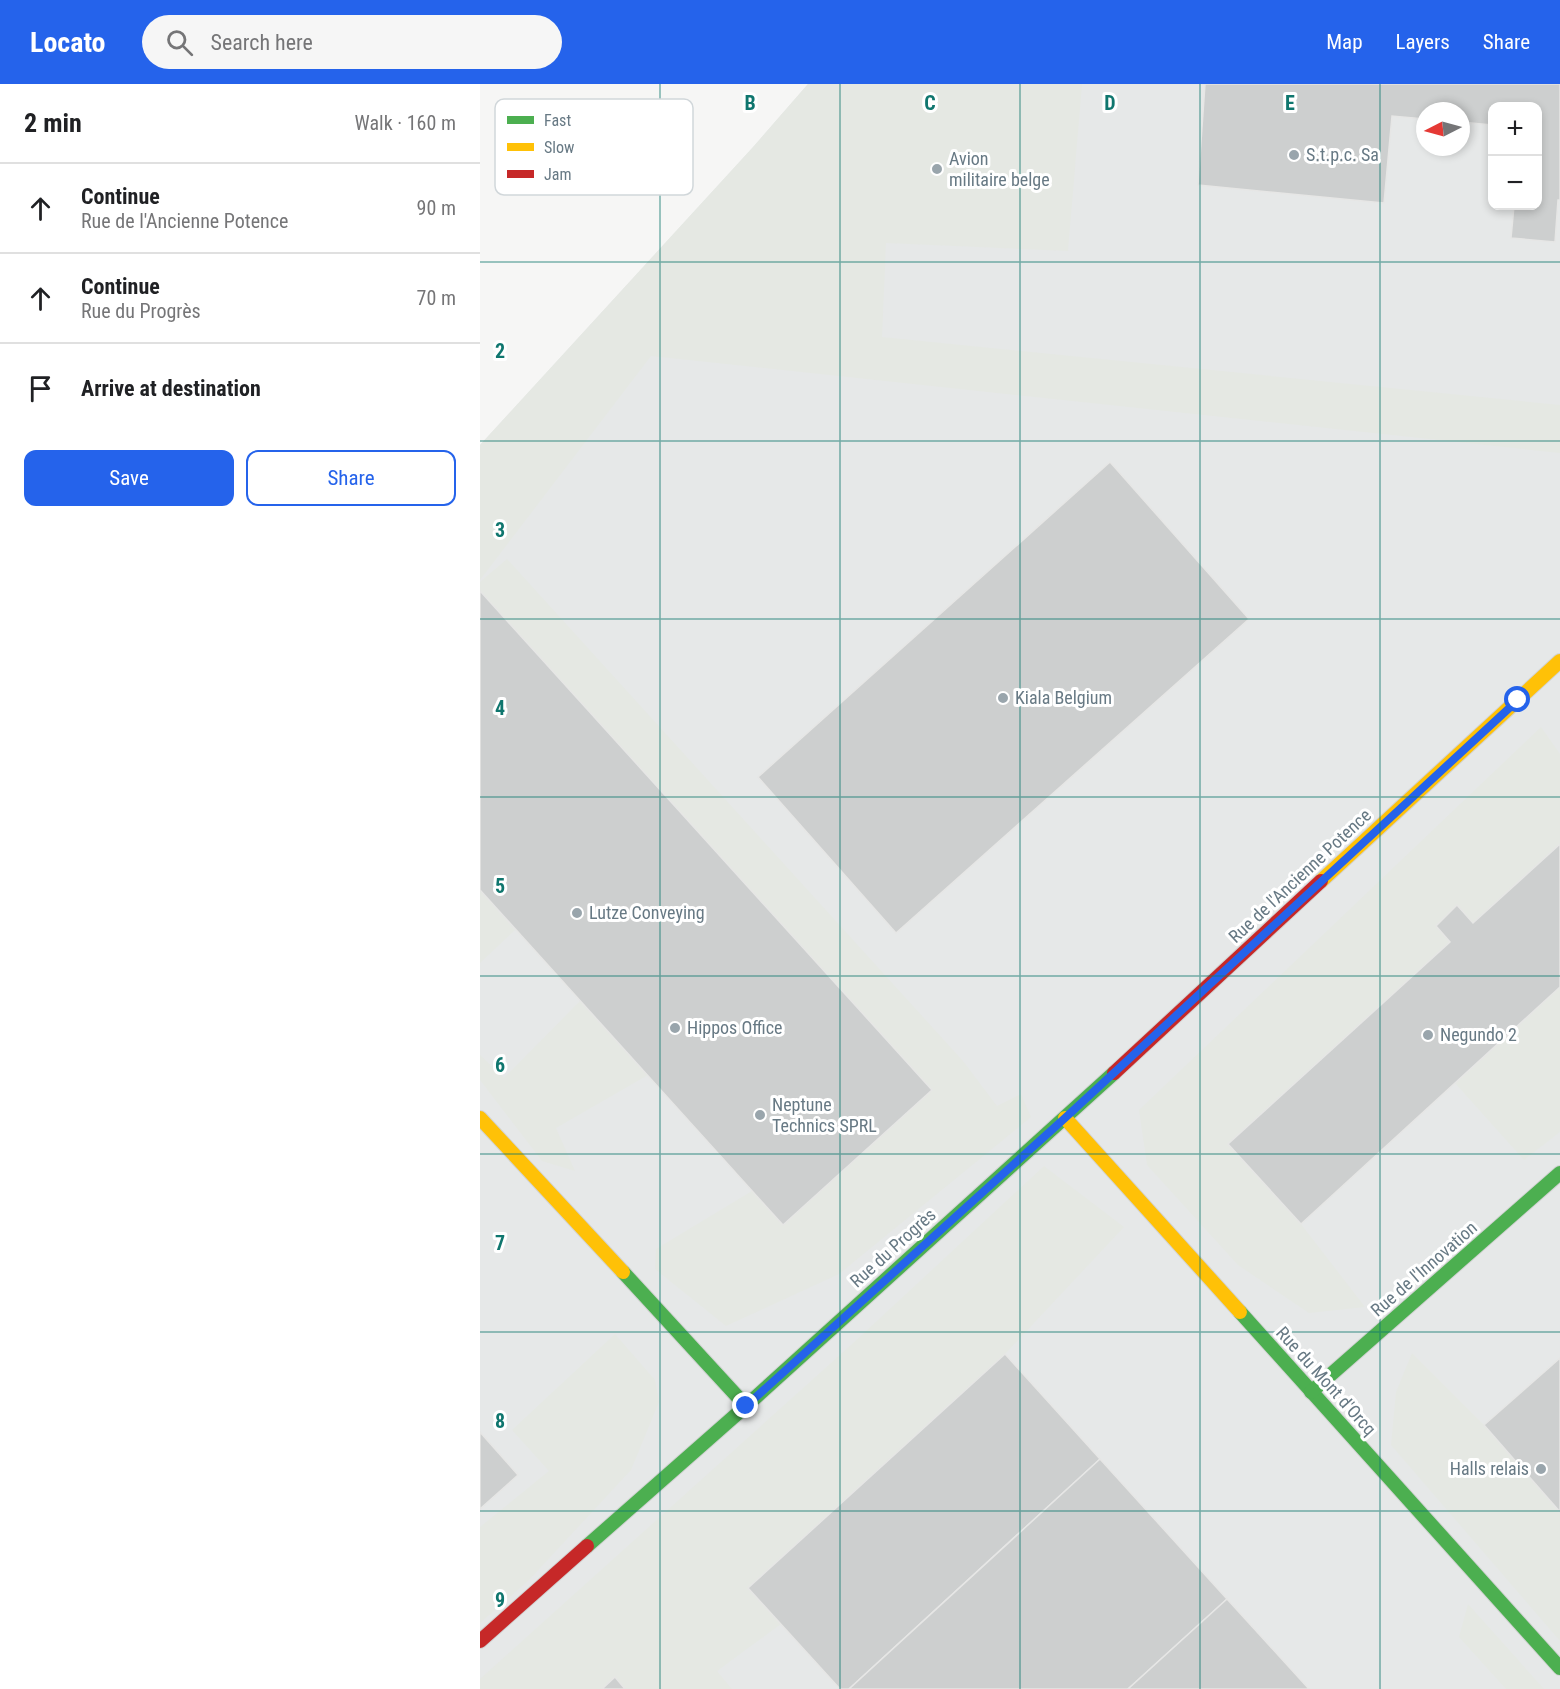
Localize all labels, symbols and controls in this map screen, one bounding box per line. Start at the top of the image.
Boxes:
search box [142,15,562,69]
text: Locato [30,26,106,59]
icon: search [163,26,196,59]
text: Search here [211,30,313,55]
text: Map [1326,30,1363,54]
text: Layers [1396,30,1450,54]
text: Share [1483,30,1530,54]
text: B [744,91,756,115]
text: C [924,91,936,115]
text: D [1104,91,1116,115]
text: E [1285,91,1295,115]
legend [495,99,693,195]
north arrow [1416,102,1470,156]
map controls [1488,102,1542,210]
button: + [1488,102,1542,156]
text: 2 min [24,108,82,138]
text: Walk · 160 m [355,111,456,135]
text: Fast [544,111,571,130]
text: Slow [544,138,574,157]
place label: S.t.p.c. Sa [1306,144,1379,165]
place label: Avion militaire belge [949,148,1050,190]
marker: S.t.p.c. Sa [1287,148,1301,162]
button: − [1488,156,1542,210]
marker: Avion militaire belge [930,162,944,176]
text: Jam [544,165,571,184]
text: Continue [81,184,160,209]
icon: ahead [24,192,57,225]
text: 90 m [417,196,456,220]
text: Rue de l'Ancienne Potence [81,209,288,233]
text: Continue [81,274,160,299]
icon: ahead [24,282,57,315]
text: 70 m [417,286,456,310]
text: Rue du Progrès [81,299,201,323]
text: 2 [495,339,505,363]
icon: arrive [24,372,57,405]
text: Arrive at destination [81,376,261,401]
button: Save [24,450,234,506]
button: Share [246,450,456,506]
text: 3 [495,518,505,542]
route start [1504,686,1530,712]
place label: Kiala Belgium [1015,687,1112,708]
marker: Kiala Belgium [996,691,1010,705]
text: 4 [495,696,505,720]
street label: Rue de l'Ancienne Potence [1224,804,1375,947]
text: 5 [495,874,505,898]
place label: Lutze Conveying [589,902,705,923]
marker: Lutze Conveying [570,906,584,920]
place label: Hippos Office [687,1017,782,1038]
marker: Hippos Office [668,1021,682,1035]
place label: Negundo 2 [1440,1024,1517,1045]
marker: Negundo 2 [1421,1028,1435,1042]
text: 6 [495,1053,505,1077]
place label: Neptune Technics SPRL [772,1094,877,1136]
marker: Neptune Technics SPRL [753,1108,767,1122]
street label: Rue du Progrès [846,1204,940,1291]
street label: Rue de l'Innovation [1366,1217,1481,1320]
text: 7 [495,1231,505,1255]
street label: Rue du Mont d'Orcq [1272,1322,1381,1439]
route end [732,1392,758,1418]
text: 8 [495,1409,505,1433]
place label: Halls relais [1450,1458,1529,1479]
marker: Halls relais [1534,1462,1548,1476]
text: 9 [495,1588,505,1612]

